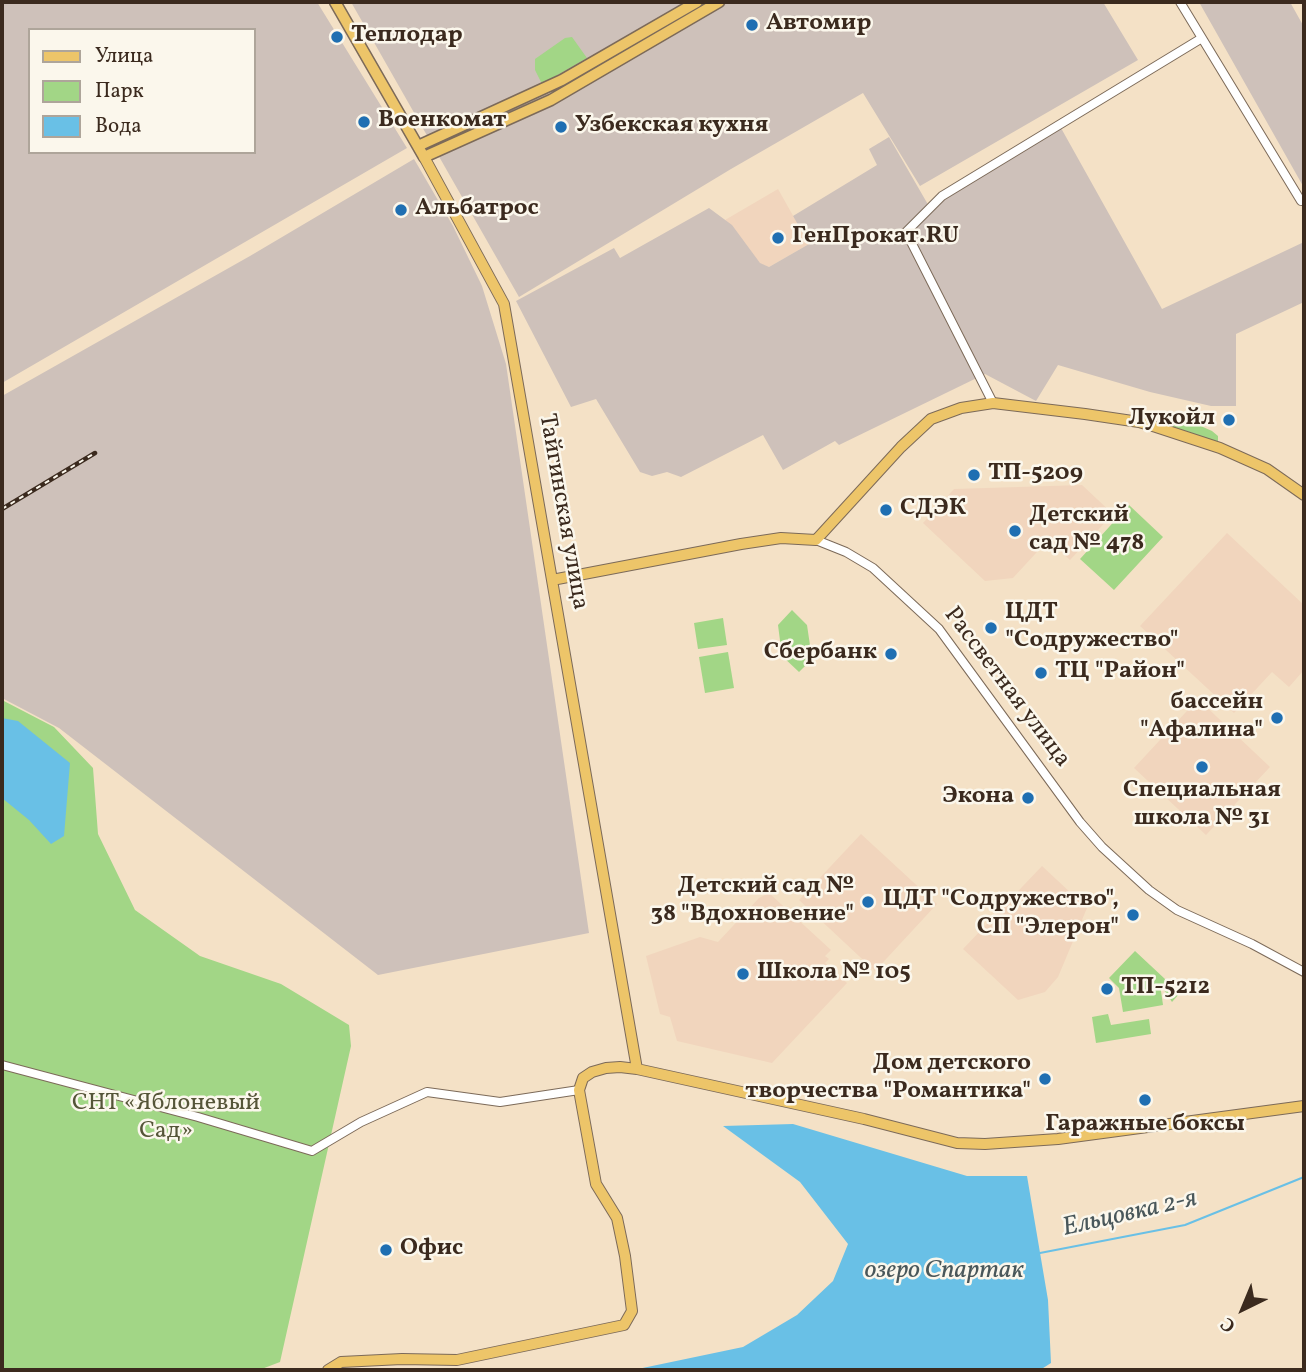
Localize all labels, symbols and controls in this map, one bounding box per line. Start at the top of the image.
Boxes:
place label: Автомир [766,11,871,39]
marker: Автомир [744,17,760,33]
place label: Теплодар [351,23,463,51]
legend [28,28,256,154]
marker: Теплодар [329,29,345,45]
text: Улица [95,42,153,71]
text: Парк [95,77,144,106]
place label: Военкомат [378,108,507,136]
text: Вода [95,112,142,141]
place label: Узбекская кухня [575,113,768,141]
marker: Военкомат [356,114,372,130]
marker: Узбекская кухня [553,119,569,135]
place label: Альбатрос [415,196,539,224]
marker: Альбатрос [393,202,409,218]
place label: ГенПрокат.RU [792,224,959,252]
marker: ГенПрокат.RU [770,230,786,246]
place label: Лукойл [1128,406,1215,434]
street label: Тайгинская улица [531,412,593,612]
marker: Лукойл [1221,412,1237,428]
place label: ТП-5209 [988,461,1083,489]
marker: ТП-5209 [966,467,982,483]
place label: СДЭК [900,496,966,524]
marker: СДЭК [878,502,894,518]
place label: Детский сад № 478 [1029,503,1144,559]
marker: Детский сад № 478 [1007,523,1023,539]
place label: ЦДТ "Содружество" [1005,600,1179,656]
street label: Рассветная улица [936,602,1076,774]
marker: ЦДТ "Содружество" [983,620,999,636]
place label: Сбербанк [764,640,877,668]
marker: Сбербанк [883,646,899,662]
place label: ТЦ "Район" [1055,659,1185,687]
marker: ТЦ "Район" [1033,665,1049,681]
place label: бассейн "Афалина" [1140,690,1263,746]
marker: бассейн "Афалина" [1269,710,1285,726]
marker: Специальная школа № 31 [1194,759,1210,775]
place label: Специальная школа № 31 [1123,778,1281,834]
place label: Экона [942,784,1014,812]
marker: Экона [1020,790,1036,806]
place label: Детский сад № 38 "Вдохновение" [651,874,854,930]
place label: ЦДТ "Содружество", СП "Элерон" [883,887,1119,943]
marker: Детский сад № 38 "Вдохновение" [860,894,876,910]
marker: ЦДТ "Содружество", СП "Элерон" [1125,907,1141,923]
place label: Школа № 105 [757,960,911,988]
marker: Школа № 105 [735,966,751,982]
place label: ТП-5212 [1121,975,1210,1003]
marker: ТП-5212 [1099,981,1115,997]
place label: Дом детского творчества "Романтика" [745,1051,1031,1107]
marker: Дом детского творчества "Романтика" [1037,1071,1053,1087]
park label: СНТ «Яблоневый Сад» [72,1091,260,1147]
marker: Гаражные боксы [1137,1092,1153,1108]
place label: Гаражные боксы [1045,1112,1245,1140]
water label: Ельцовка 2-я [1060,1184,1200,1246]
place label: Офис [400,1236,463,1264]
marker: Офис [378,1242,394,1258]
water label: озеро Спартак [864,1256,1024,1288]
north arrow [1208,1274,1278,1344]
text: С [1215,1311,1242,1338]

